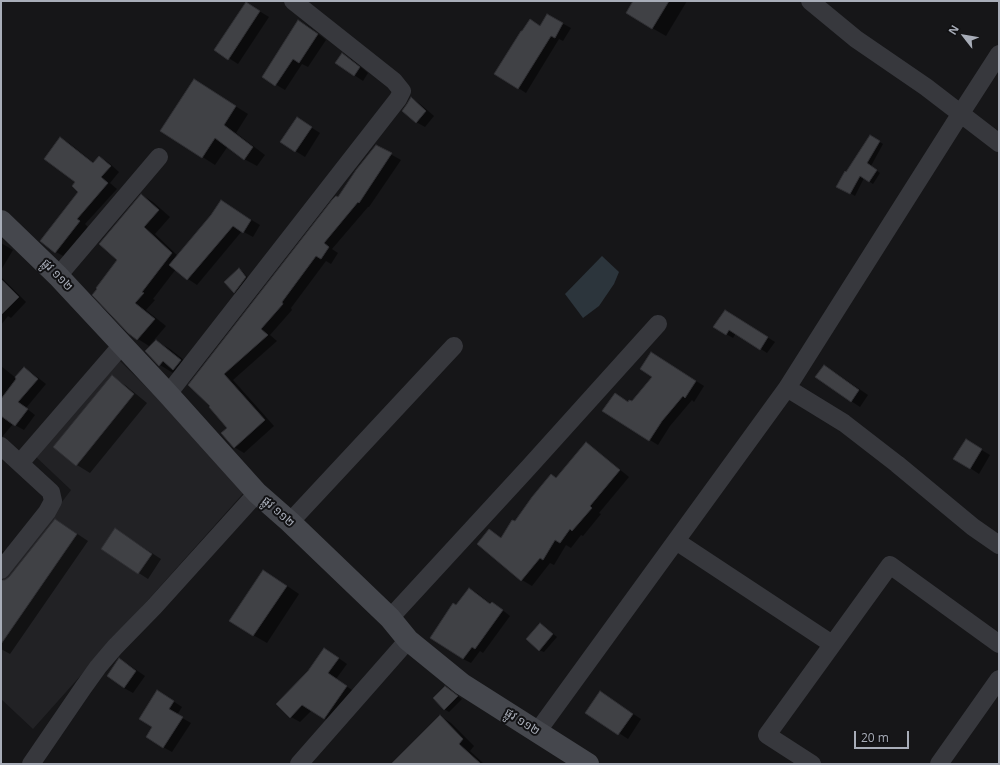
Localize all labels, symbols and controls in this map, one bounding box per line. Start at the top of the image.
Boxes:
north arrow [944,16,984,56]
text: N [945,22,962,37]
street label: ផ្លូវ ១១២ [38,256,76,294]
street label: ផ្លូវ ១១២ [259,494,297,530]
street label: ផ្លូវ ១១២ [502,705,542,739]
scale bar [856,723,911,749]
text: 20 m [861,729,889,746]

